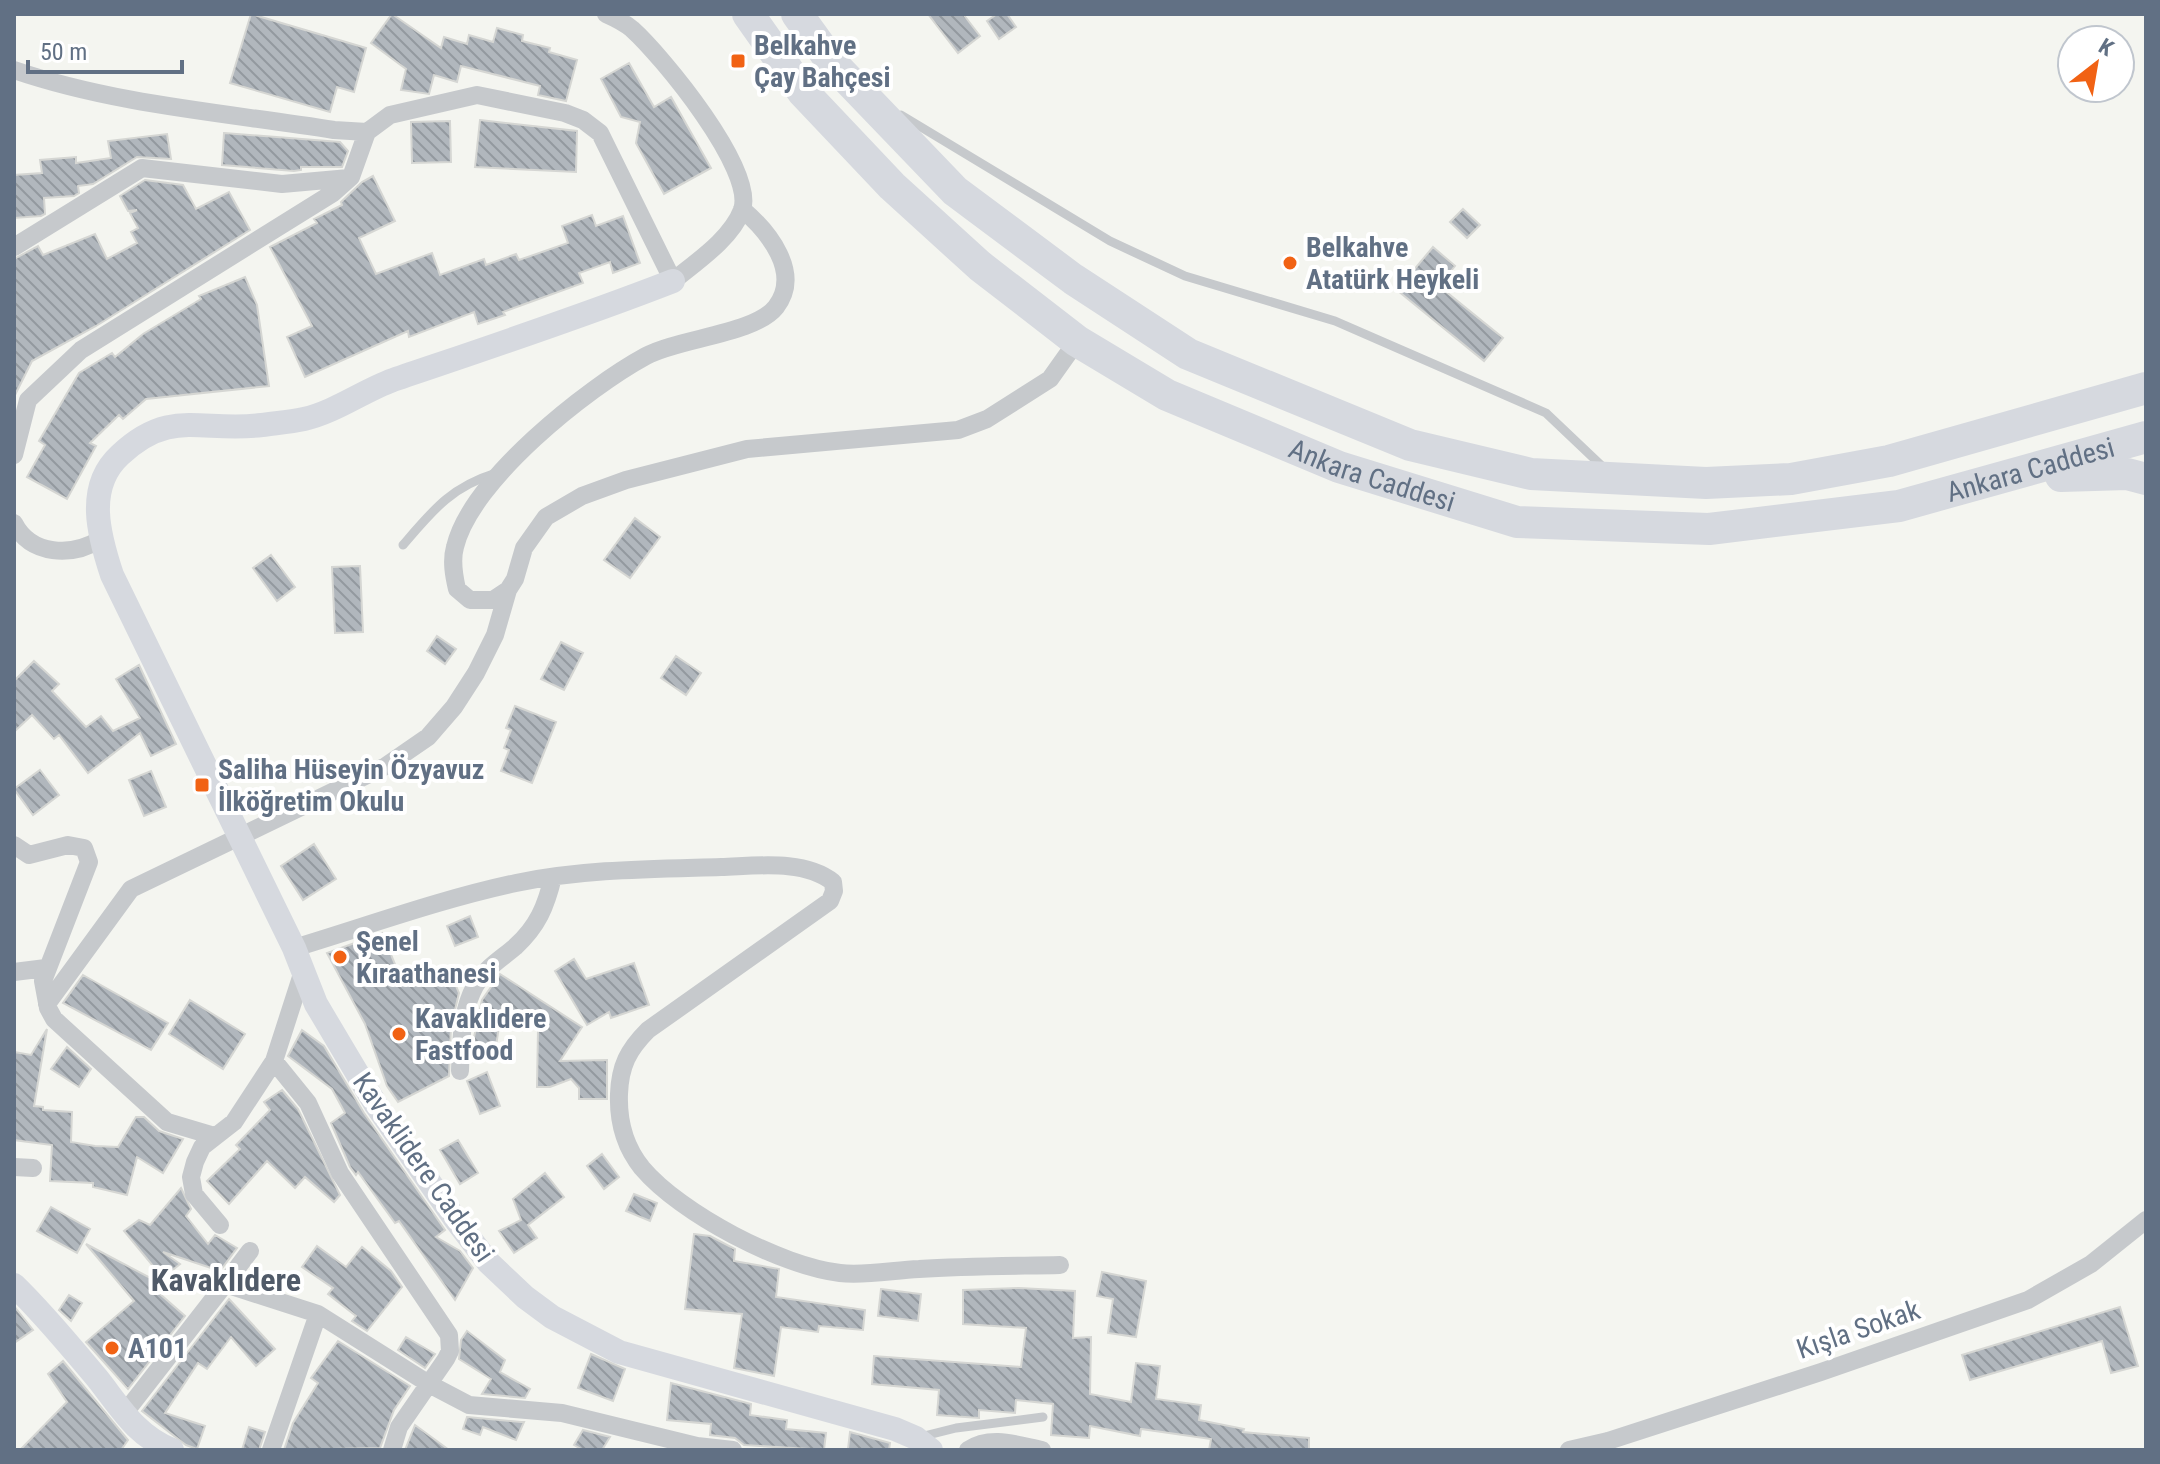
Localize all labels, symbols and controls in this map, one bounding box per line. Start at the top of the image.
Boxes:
scale bar [28,24,182,74]
north arrow [2056,24,2136,104]
place label: Belkahve Çay Bahçesi [754,29,891,94]
text: K [2094,33,2118,62]
text: 50 m [40,38,87,66]
marker: Belkahve Çay Bahçesi [729,52,747,70]
place label: Belkahve Atatürk Heykeli [1306,231,1479,296]
marker: Belkahve Atatürk Heykeli [1281,254,1299,272]
street label: Ankara Caddesi [1943,431,2118,509]
street label: Ankara Caddesi [1284,432,1459,519]
place label: Saliha Hüseyin Özyavuz İlköğretim Okulu [218,753,484,818]
marker: Saliha Hüseyin Özyavuz İlköğretim Okulu [193,776,211,794]
place label: Şenel Kıraathanesi [356,925,497,990]
marker: Şenel Kıraathanesi [331,948,349,966]
place label: Kavaklıdere Fastfood [415,1002,546,1067]
marker: Kavaklıdere Fastfood [390,1025,408,1043]
street label: Kavaklidere Caddesi [346,1066,501,1268]
district label: Kavaklıdere [151,1261,301,1299]
street label: Kışla Sokak [1792,1293,1924,1366]
place label: A101 [128,1332,187,1365]
marker: A101 [103,1339,121,1357]

